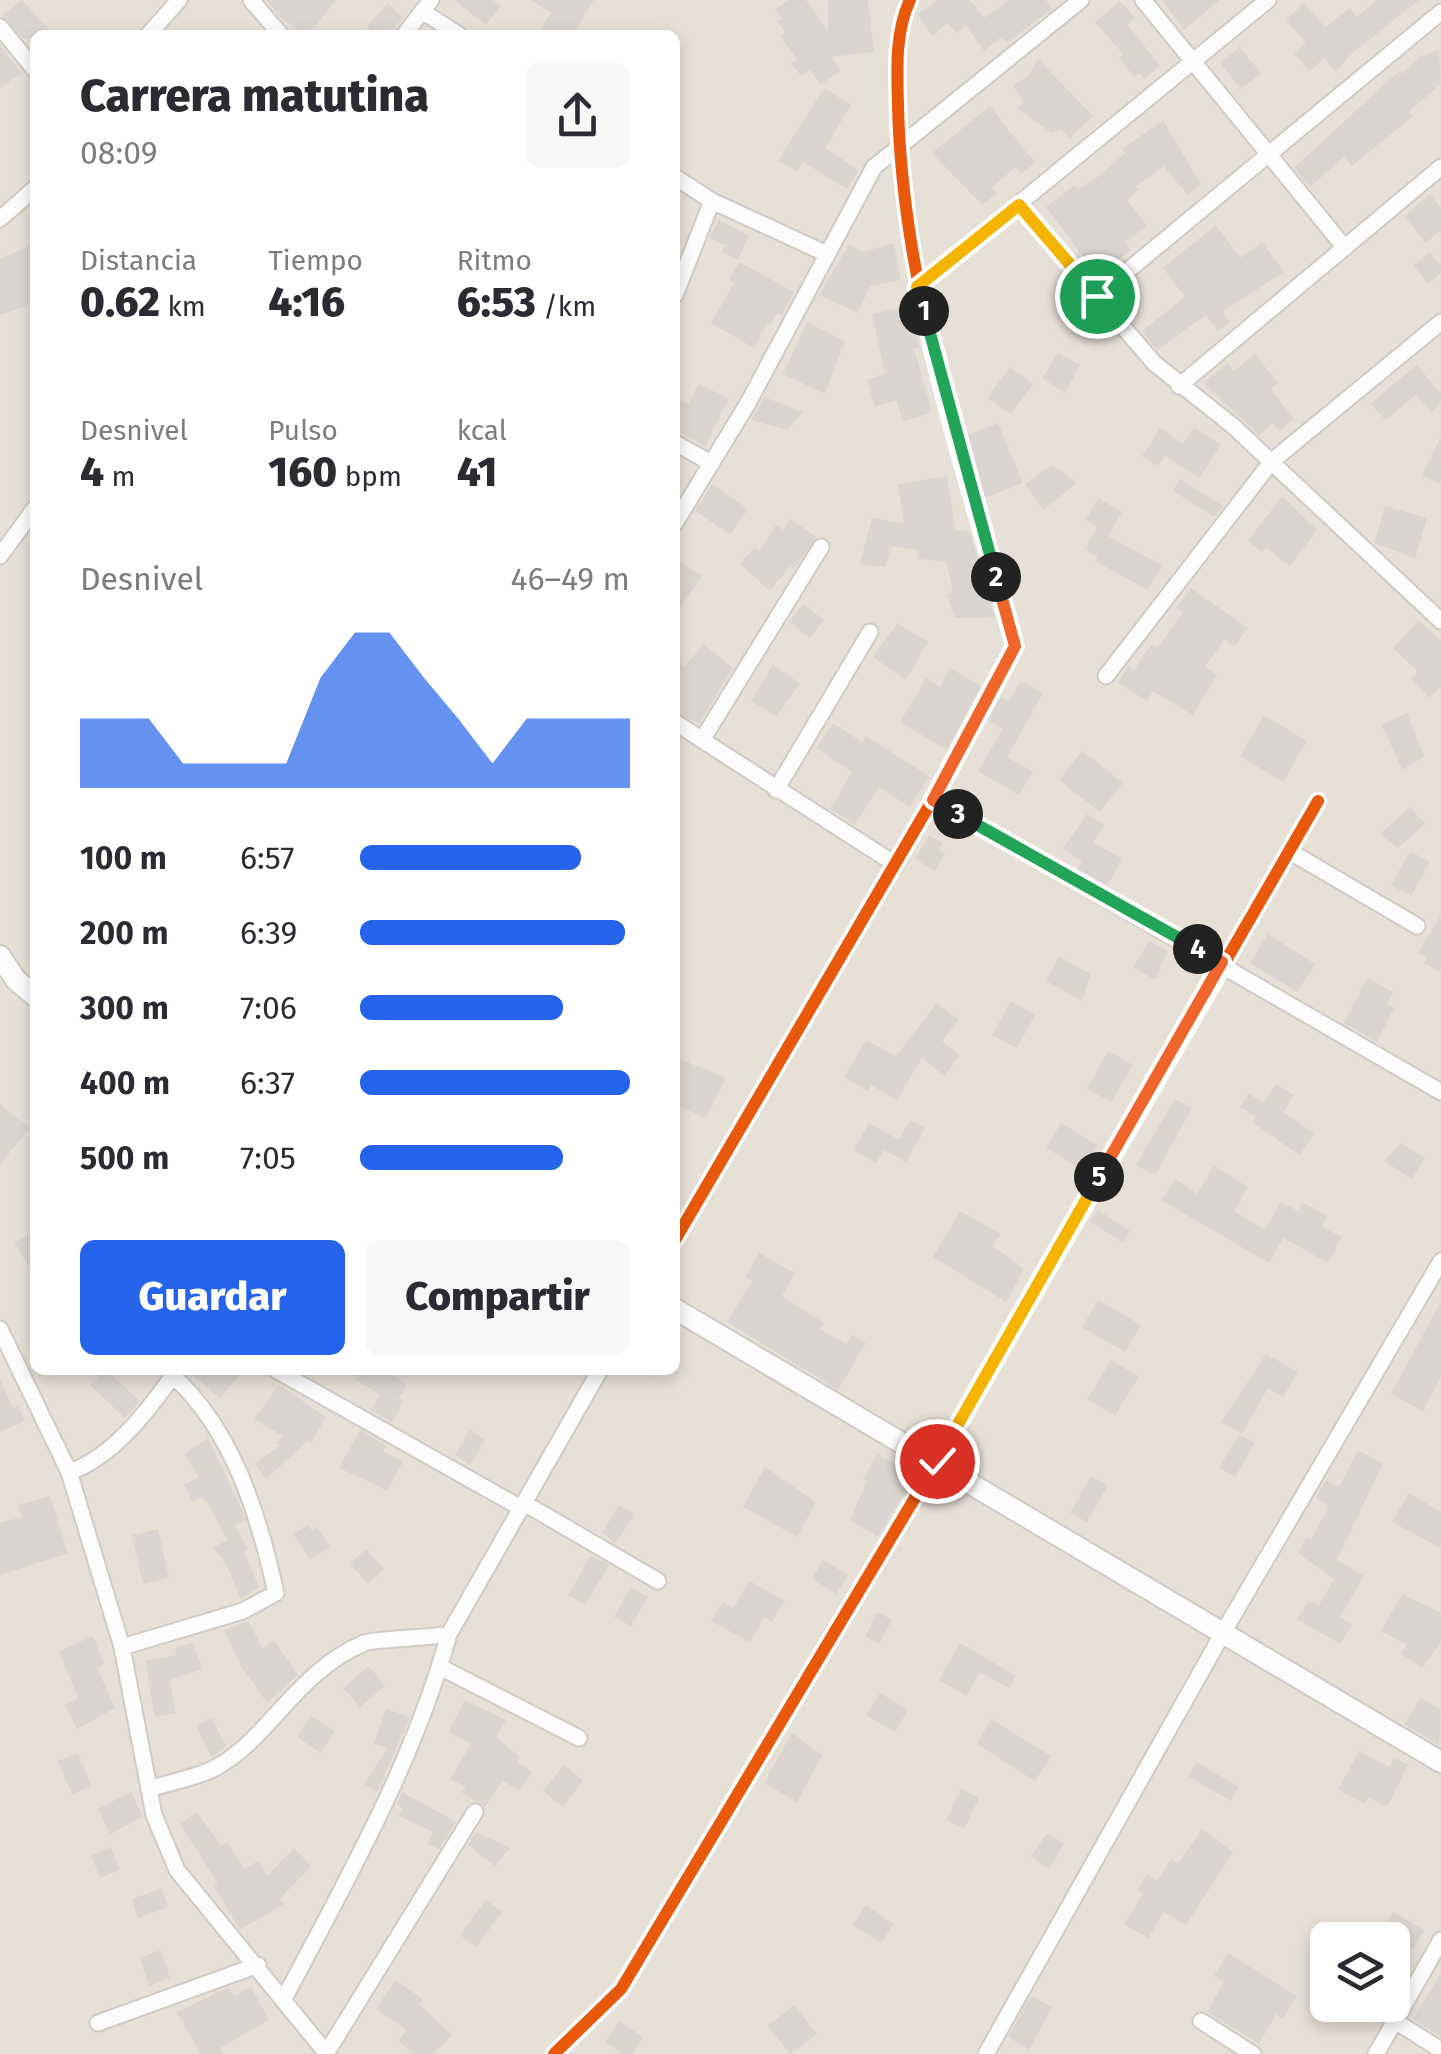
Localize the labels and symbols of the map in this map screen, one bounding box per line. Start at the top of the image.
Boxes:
pin [1055,254,1140,339]
pin: 1 [899,286,949,336]
pin: 2 [971,552,1021,602]
pin: 3 [933,789,983,839]
pin: 4 [1173,924,1223,974]
pin: 5 [1074,1152,1124,1202]
pin [895,1419,980,1504]

